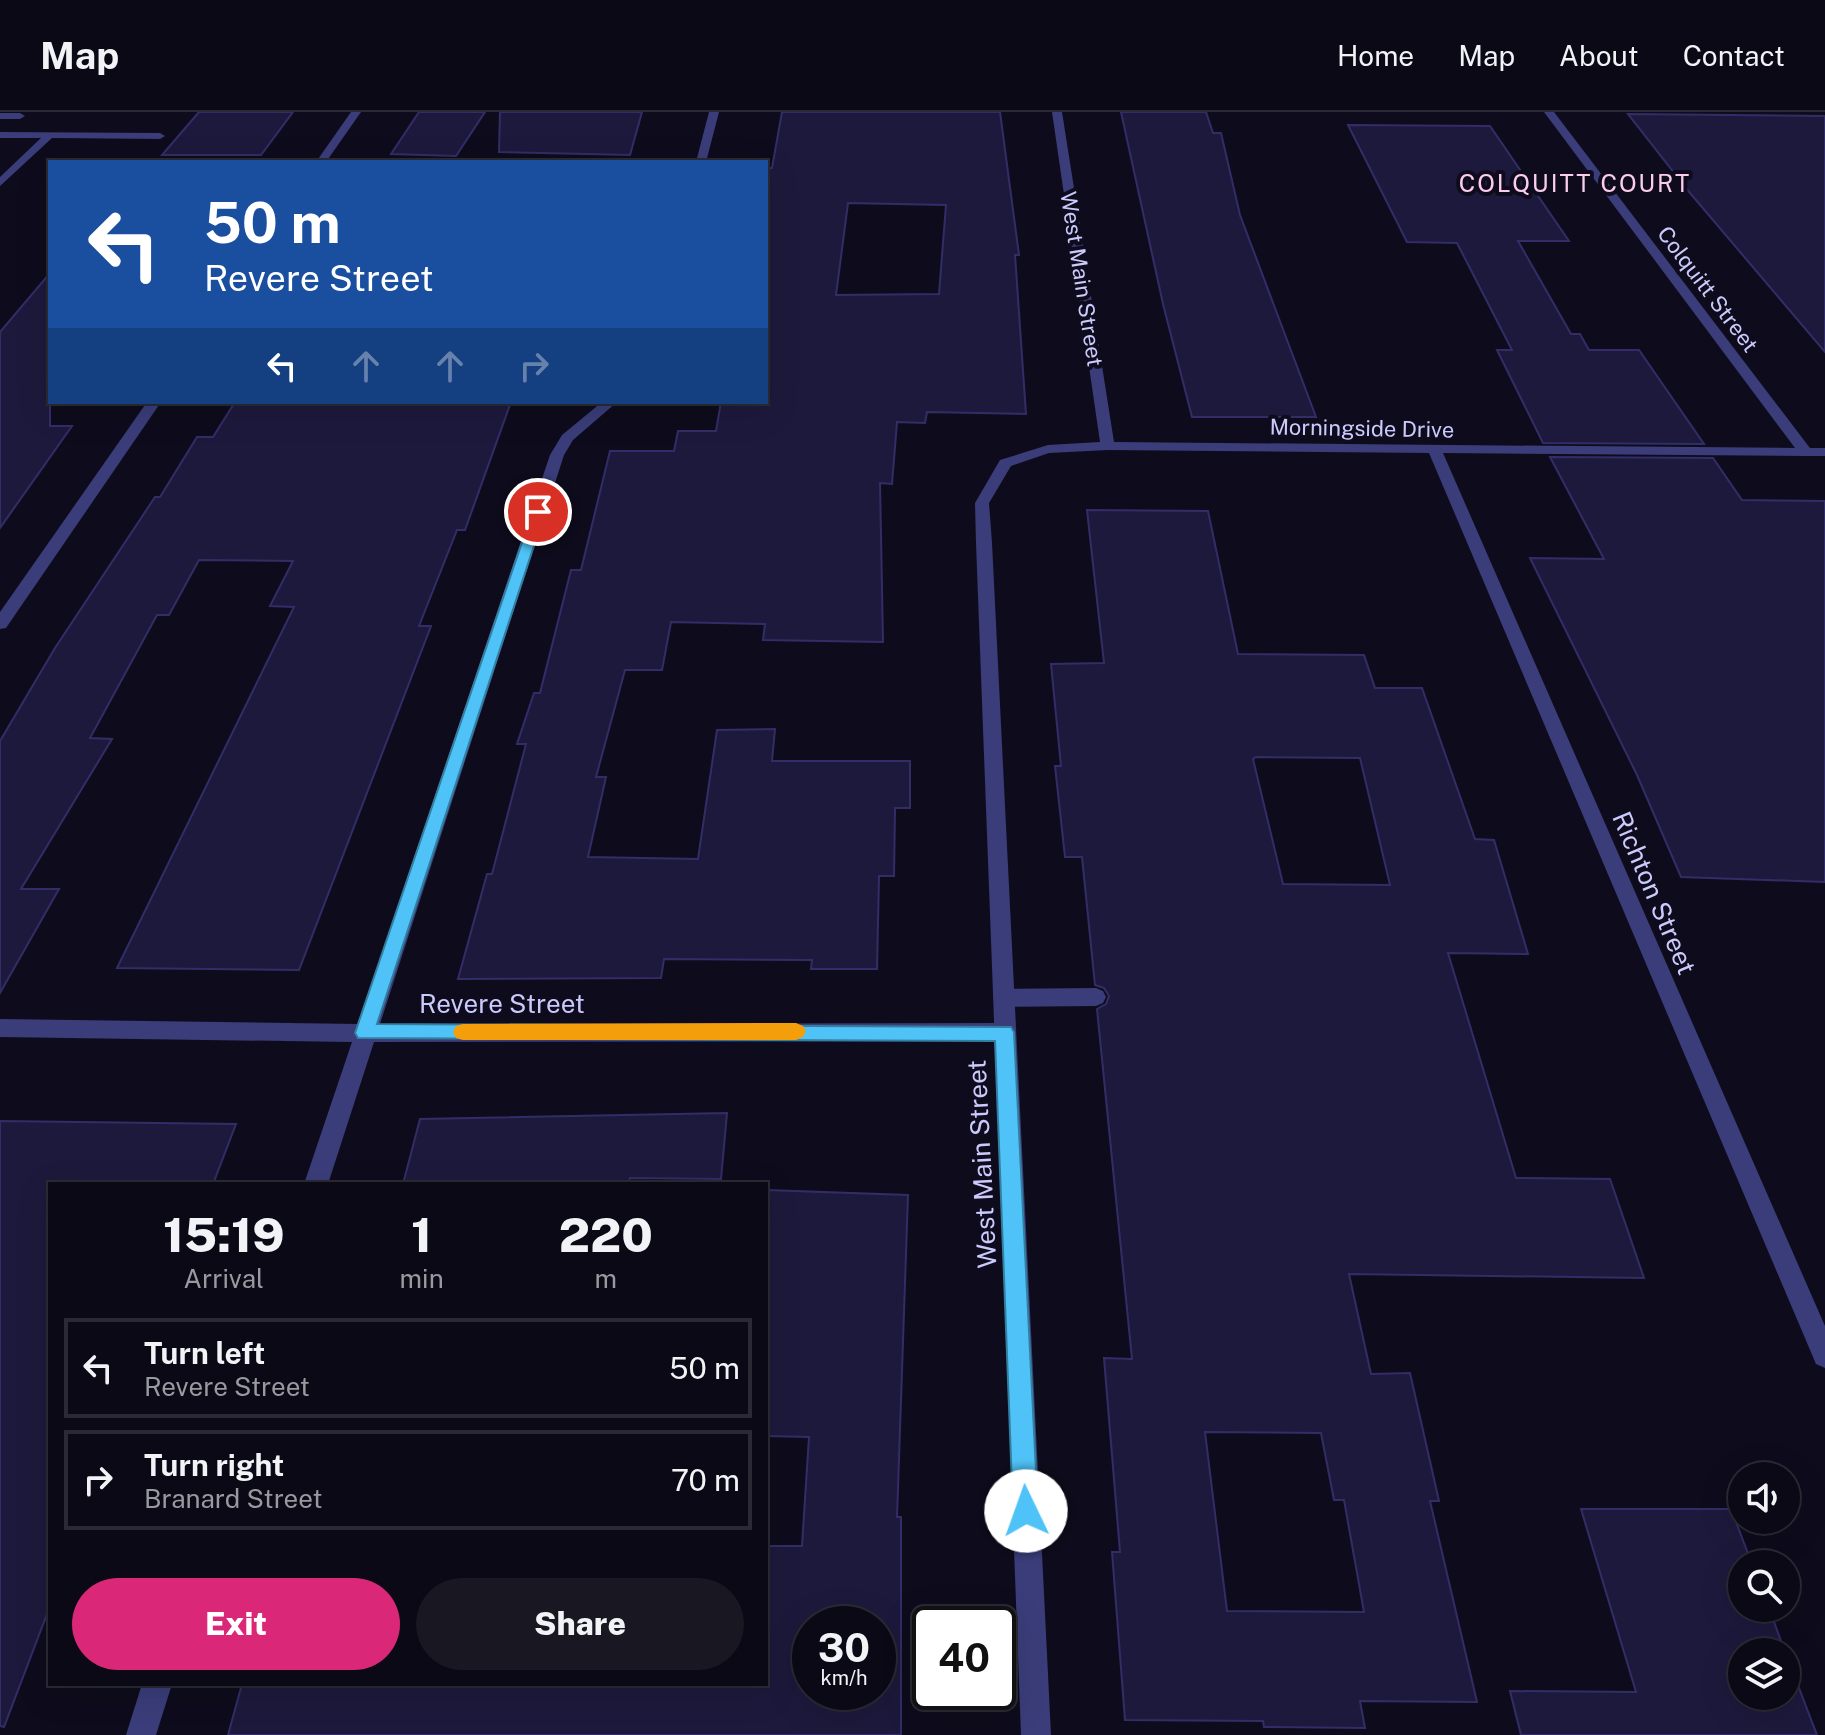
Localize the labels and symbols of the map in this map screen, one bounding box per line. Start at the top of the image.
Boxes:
district label: COLQUITT COURT [1459,169,1691,197]
street label: West Main Street [1055,190,1109,368]
street label: Colquitt Street [1652,221,1764,357]
street label: Morningside Drive [1269,413,1455,443]
pin [504,478,572,546]
street label: Richton Street [1606,807,1703,979]
street label: Revere Street [419,988,585,1019]
street label: West Main Street [961,1059,1002,1269]
position arrow [984,1469,1068,1553]
speed limit sign: 40 [912,1606,1016,1710]

